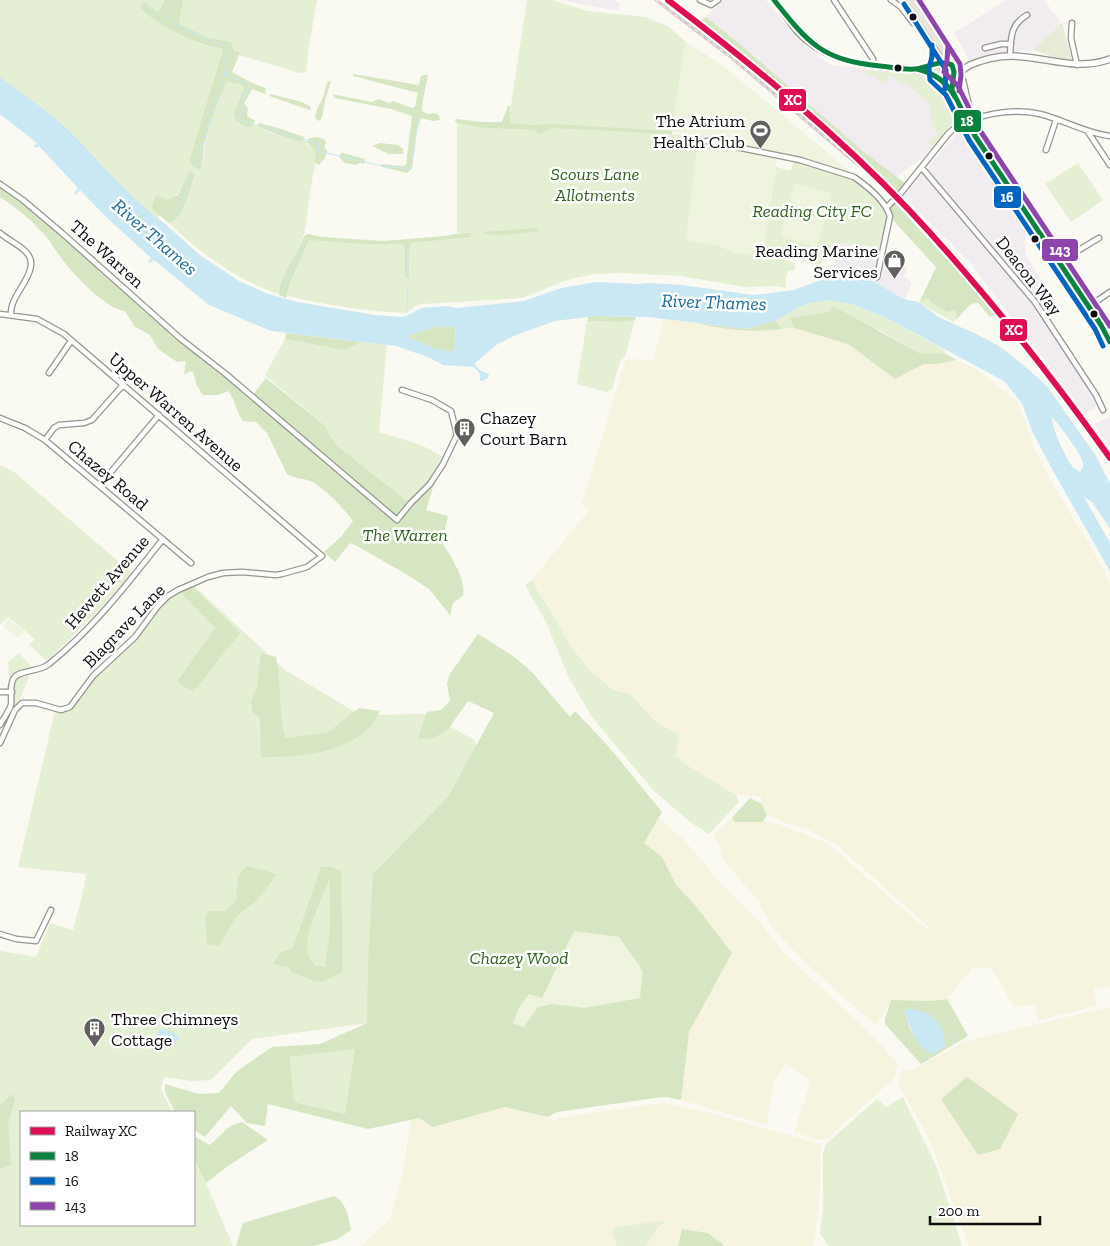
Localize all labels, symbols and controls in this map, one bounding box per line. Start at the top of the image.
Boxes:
unlabelled marker [908,12,918,22]
unlabelled marker [893,63,903,73]
line badge: XC [778,88,807,112]
text: XC [784,92,802,109]
line badge: 18 [953,109,982,133]
place label: The Atrium Health Club [653,110,745,153]
text: 18 [960,113,974,130]
sports icon: The Atrium Health Club [749,119,773,150]
unlabelled marker [984,151,994,161]
park label: Scours Lane Allotments [551,163,640,206]
line badge: 16 [993,185,1022,209]
text: 16 [1000,189,1014,206]
water label: River Thames [108,194,202,280]
park label: Reading City FC [752,200,872,222]
street label: The Warren [66,215,149,293]
street label: Deacon Way [991,232,1067,321]
unlabelled marker [1030,234,1040,244]
line badge: 143 [1041,238,1079,262]
place label: Reading Marine Services [755,240,878,283]
text: 143 [1049,242,1071,259]
shop icon: Reading Marine Services [882,249,906,280]
water label: River Thames [661,289,767,315]
unlabelled marker [1089,309,1099,319]
line badge: XC [999,318,1028,342]
text: XC [1005,322,1023,339]
street label: Upper Warren Avenue [104,348,248,476]
place label: Chazey Court Barn [480,407,567,450]
building icon: Chazey Court Barn [452,416,476,447]
street label: Chazey Road [63,435,153,515]
park label: The Warren [362,524,448,546]
street label: Hewett Avenue [60,530,154,634]
street label: Blagrave Lane [78,579,170,673]
park label: Chazey Wood [469,947,569,969]
place label: Three Chimneys Cottage [111,1008,239,1051]
building icon: Three Chimneys Cottage [83,1017,107,1048]
legend [20,1111,195,1226]
text: Railway XC [65,1122,137,1140]
text: 18 [65,1147,79,1165]
text: 16 [65,1172,79,1190]
scale bar [930,1194,1040,1226]
text: 143 [65,1197,86,1215]
text: 200 m [938,1202,979,1220]

